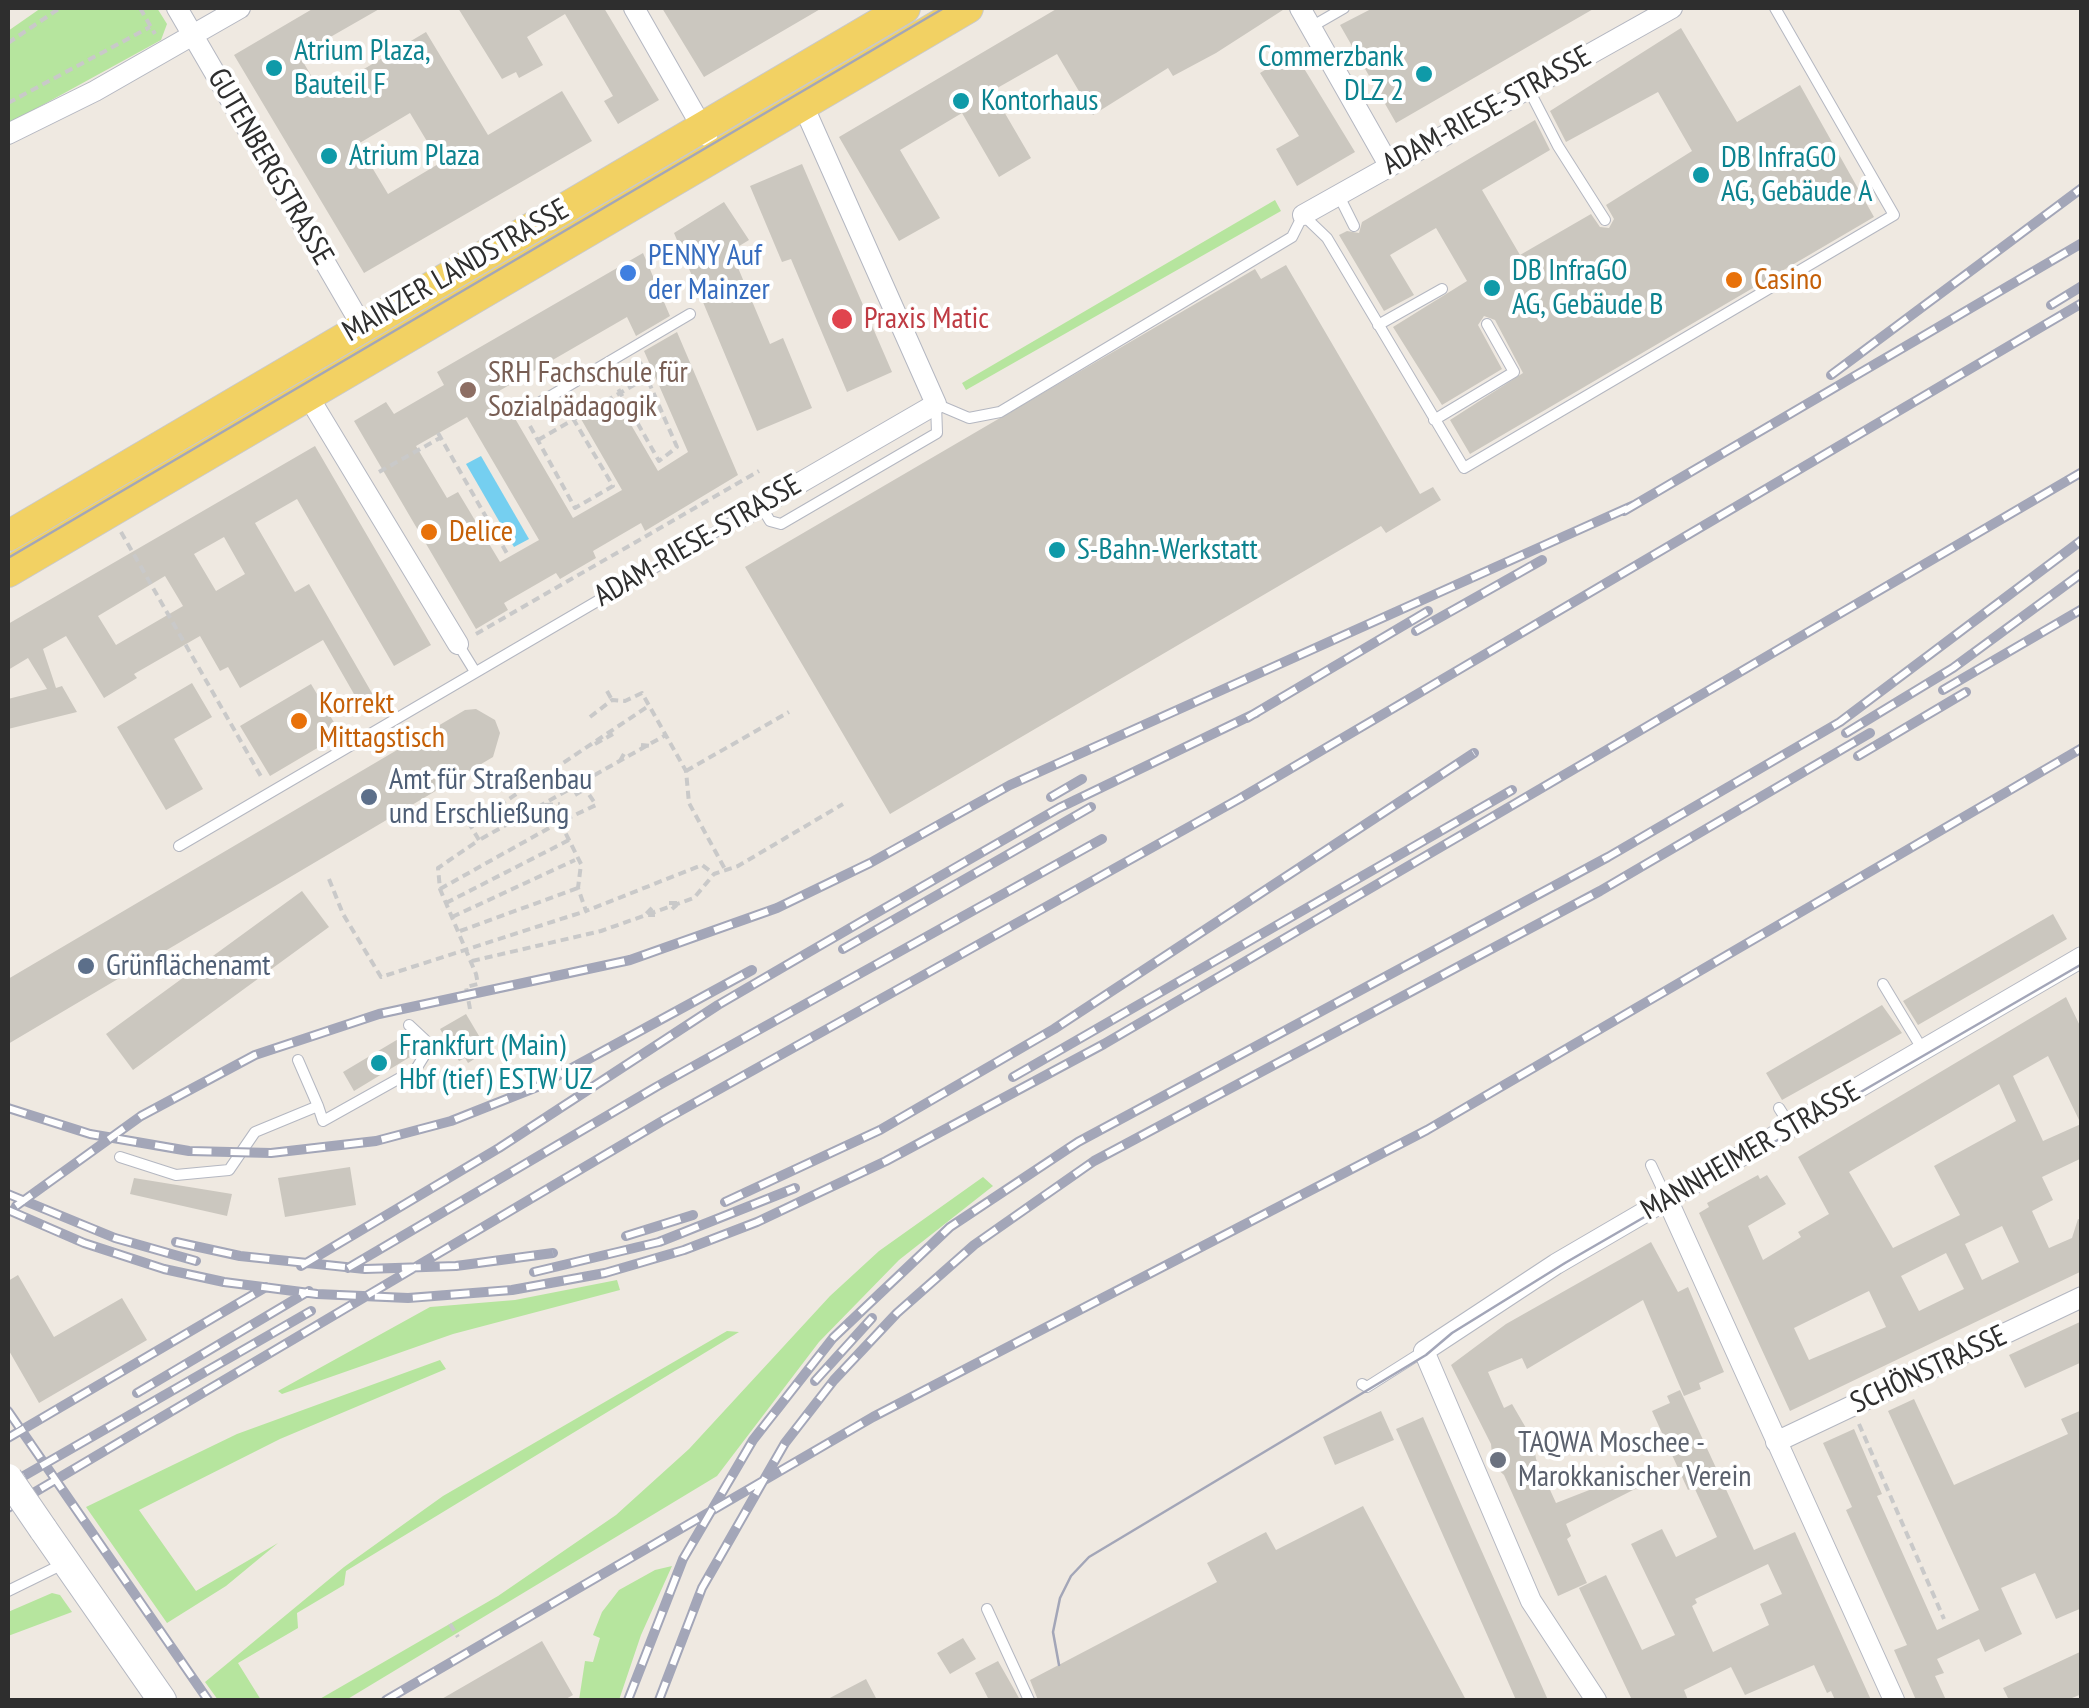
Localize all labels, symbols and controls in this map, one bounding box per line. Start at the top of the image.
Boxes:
place label: Atrium Plaza, Bauteil F [294,33,431,104]
place label: Commerzbank DLZ 2 [1258,39,1404,110]
street label: ADAM-RIESE-STRASSE [1376,39,1598,183]
marker: Atrium Plaza, Bauteil F [263,57,285,79]
street label: GUTENBERGSTRASSE [199,62,341,272]
marker: Commerzbank DLZ 2 [1413,63,1435,85]
place label: Kontorhaus [981,83,1098,119]
marker: Kontorhaus [950,90,972,112]
place label: Atrium Plaza [349,138,480,174]
place label: DB InfraGO AG, Gebäude A [1721,140,1872,210]
marker: Atrium Plaza [318,145,340,167]
marker: DB InfraGO AG, Gebäude A [1690,164,1712,186]
street label: MAINZER LANDSTRASSE [337,192,575,350]
place label: PENNY Auf der Mainzer [648,238,770,308]
place label: DB InfraGO AG, Gebäude B [1512,253,1663,324]
marker: PENNY Auf der Mainzer [617,262,639,284]
place label: Casino [1754,262,1822,298]
marker: Casino [1723,269,1745,291]
marker: DB InfraGO AG, Gebäude B [1481,277,1503,299]
place label: Praxis Matic [864,301,989,337]
marker: Praxis Matic [829,306,855,332]
place label: SRH Fachschule für Sozialpädagogik [488,355,688,426]
marker: SRH Fachschule für Sozialpädagogik [457,379,479,401]
street label: ADAM-RIESE-STRASSE [588,467,808,615]
place label: Delice [449,514,513,550]
marker: Delice [418,521,440,543]
place label: S-Bahn-Werkstatt [1077,532,1258,568]
marker: S-Bahn-Werkstatt [1046,539,1068,561]
place label: Korrekt Mittagstisch [319,686,445,756]
marker: Korrekt Mittagstisch [288,710,310,732]
place label: Amt für Straßenbau und Erschließung [389,762,592,832]
marker: Amt für Straßenbau und Erschließung [358,786,380,808]
place label: Grünflächenamt [106,948,270,984]
marker: Grünflächenamt [75,955,97,977]
place label: Frankfurt (Main) Hbf (tief) ESTW UZ [399,1028,593,1098]
marker: Frankfurt (Main) Hbf (tief) ESTW UZ [368,1052,390,1074]
street label: MANNHEIMER STRASSE [1635,1074,1867,1228]
street label: SCHÖNSTRASSE [1845,1318,2013,1422]
place label: TAQWA Moschee - Marokkanischer Verein [1518,1425,1751,1496]
marker: TAQWA Moschee - Marokkanischer Verein [1487,1449,1509,1471]

